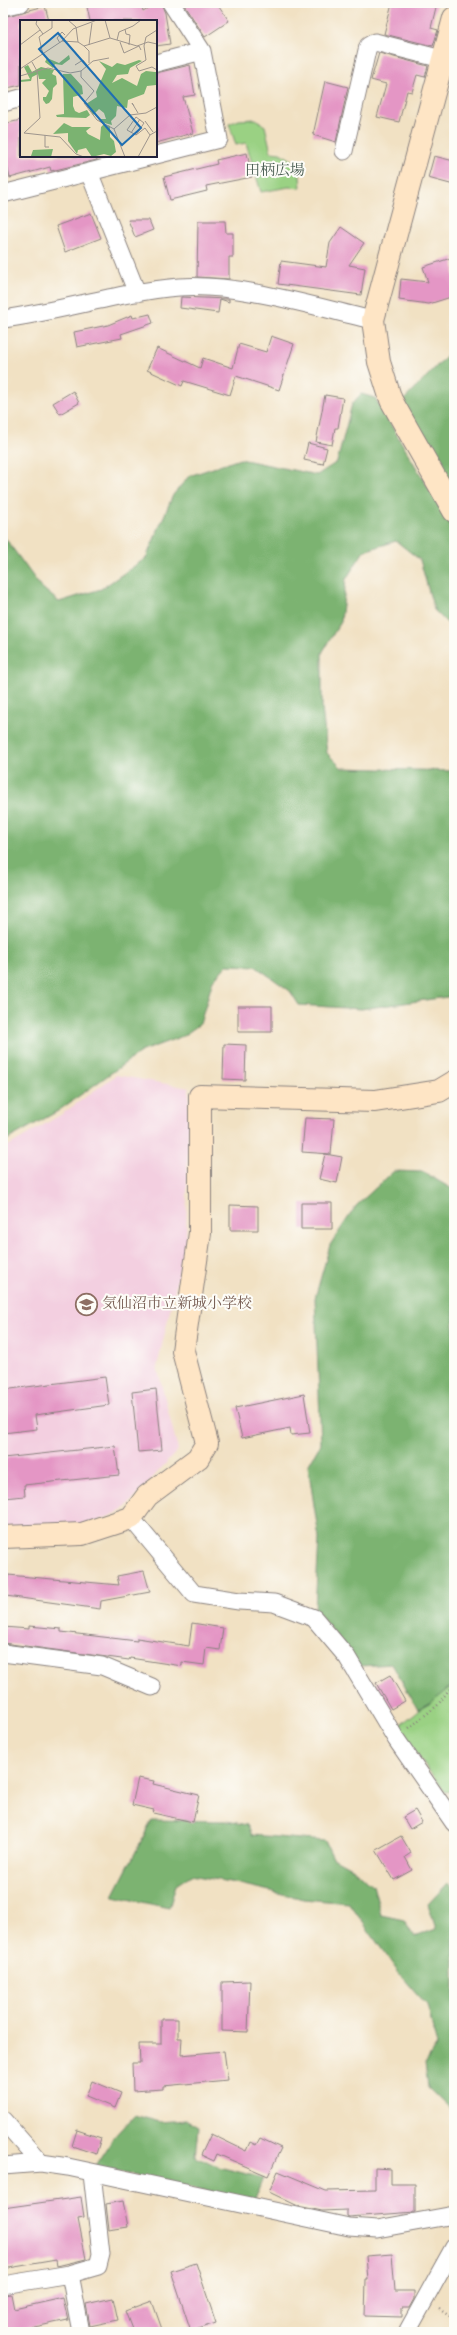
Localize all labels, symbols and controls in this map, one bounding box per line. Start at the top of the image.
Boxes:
inset map [20,20,157,157]
park label: 田柄広場 [245,161,305,182]
school or university icon: 気仙沼市立新城小学校 [74,1291,100,1317]
place label: 気仙沼市立新城小学校 [102,1294,252,1315]

